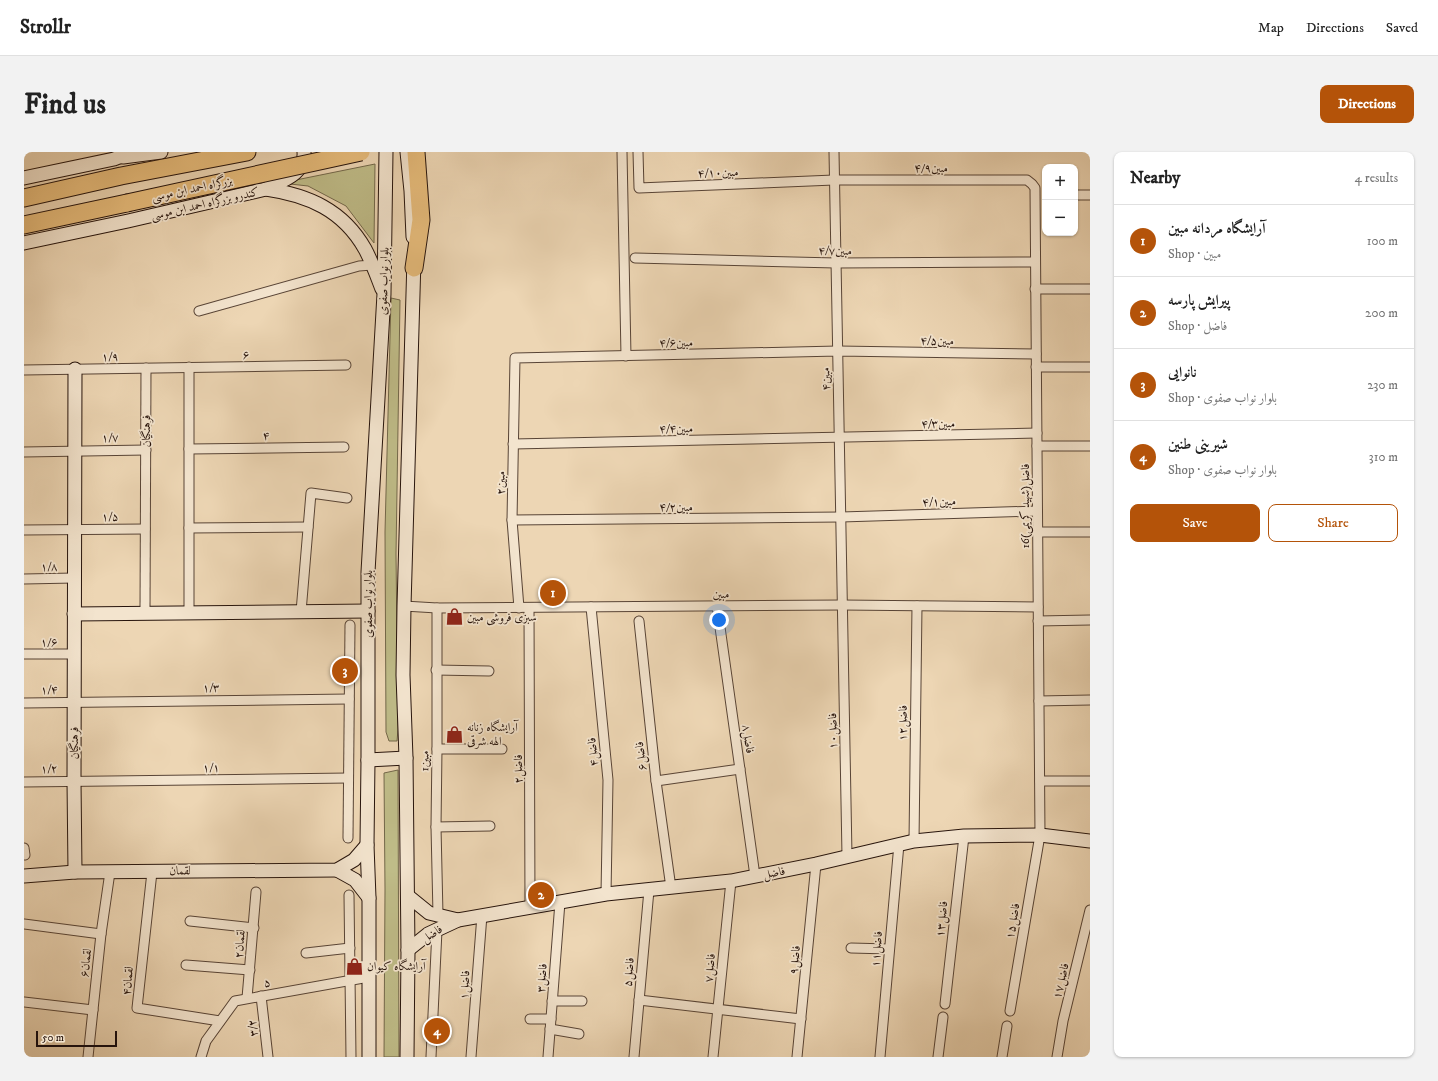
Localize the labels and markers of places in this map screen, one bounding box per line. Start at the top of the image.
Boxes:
pin: 1 [540,578,566,608]
shop icon: سبزی فروشی مبین [444,607,464,627]
place label: سبزی فروشی مبین [467,610,537,626]
pin: 3 [332,656,358,686]
place label: آرایشگاه زنانه الهه شرقی [467,719,519,749]
shop icon: آرایشگاه زنانه الهه شرقی [444,724,464,744]
pin: 2 [528,880,554,910]
shop icon: آرایشگاه کیوان [344,956,364,976]
place label: آرایشگاه کیوان [367,958,427,974]
pin: 4 [424,1016,450,1046]

